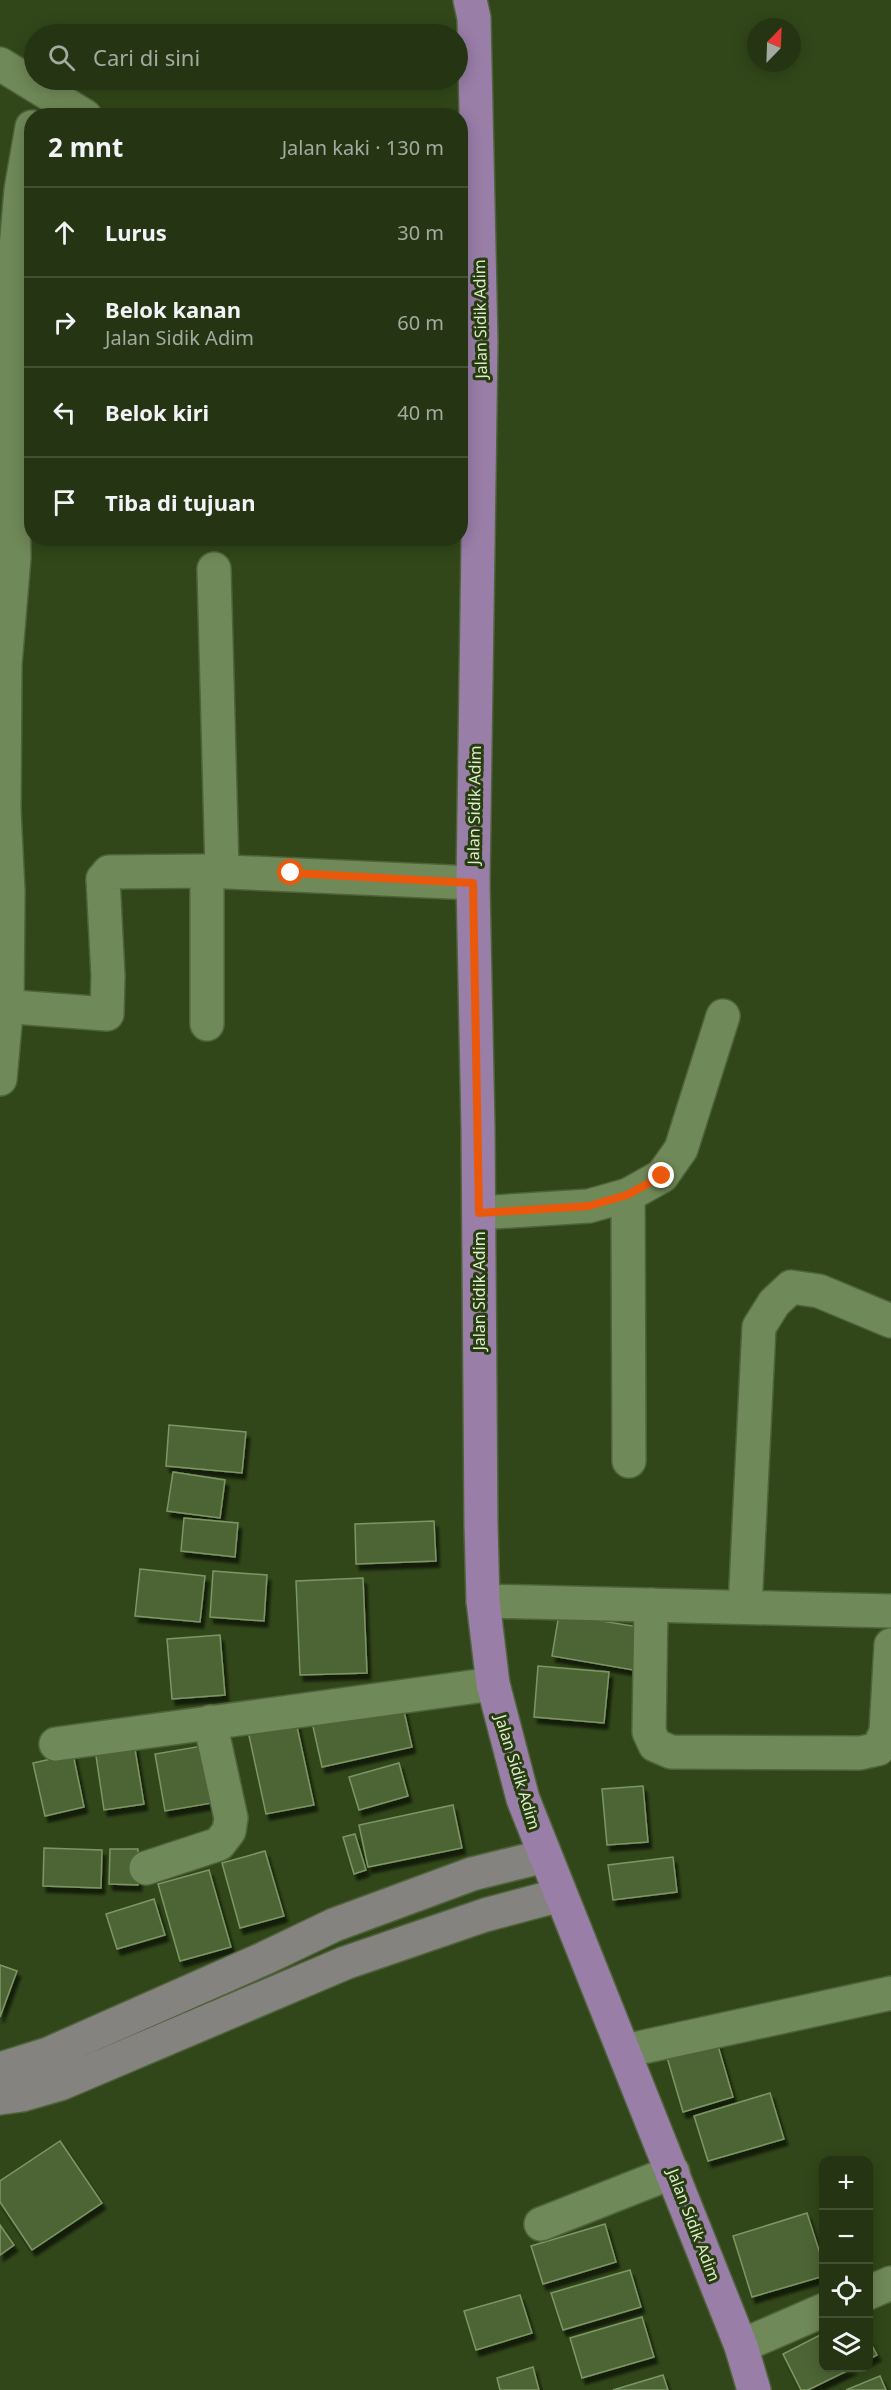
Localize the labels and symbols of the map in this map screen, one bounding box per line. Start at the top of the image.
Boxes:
north arrow [747,18,801,72]
street label: Jalan Sidik Adim [468,259,492,381]
street label: Jalan Sidik Adim [462,745,486,867]
route start [277,859,303,885]
route end [648,1162,674,1188]
street label: Jalan Sidik Adim [468,1231,490,1353]
street label: Jalan Sidik Adim [489,1710,546,1832]
street label: Jalan Sidik Adim [662,2164,726,2285]

